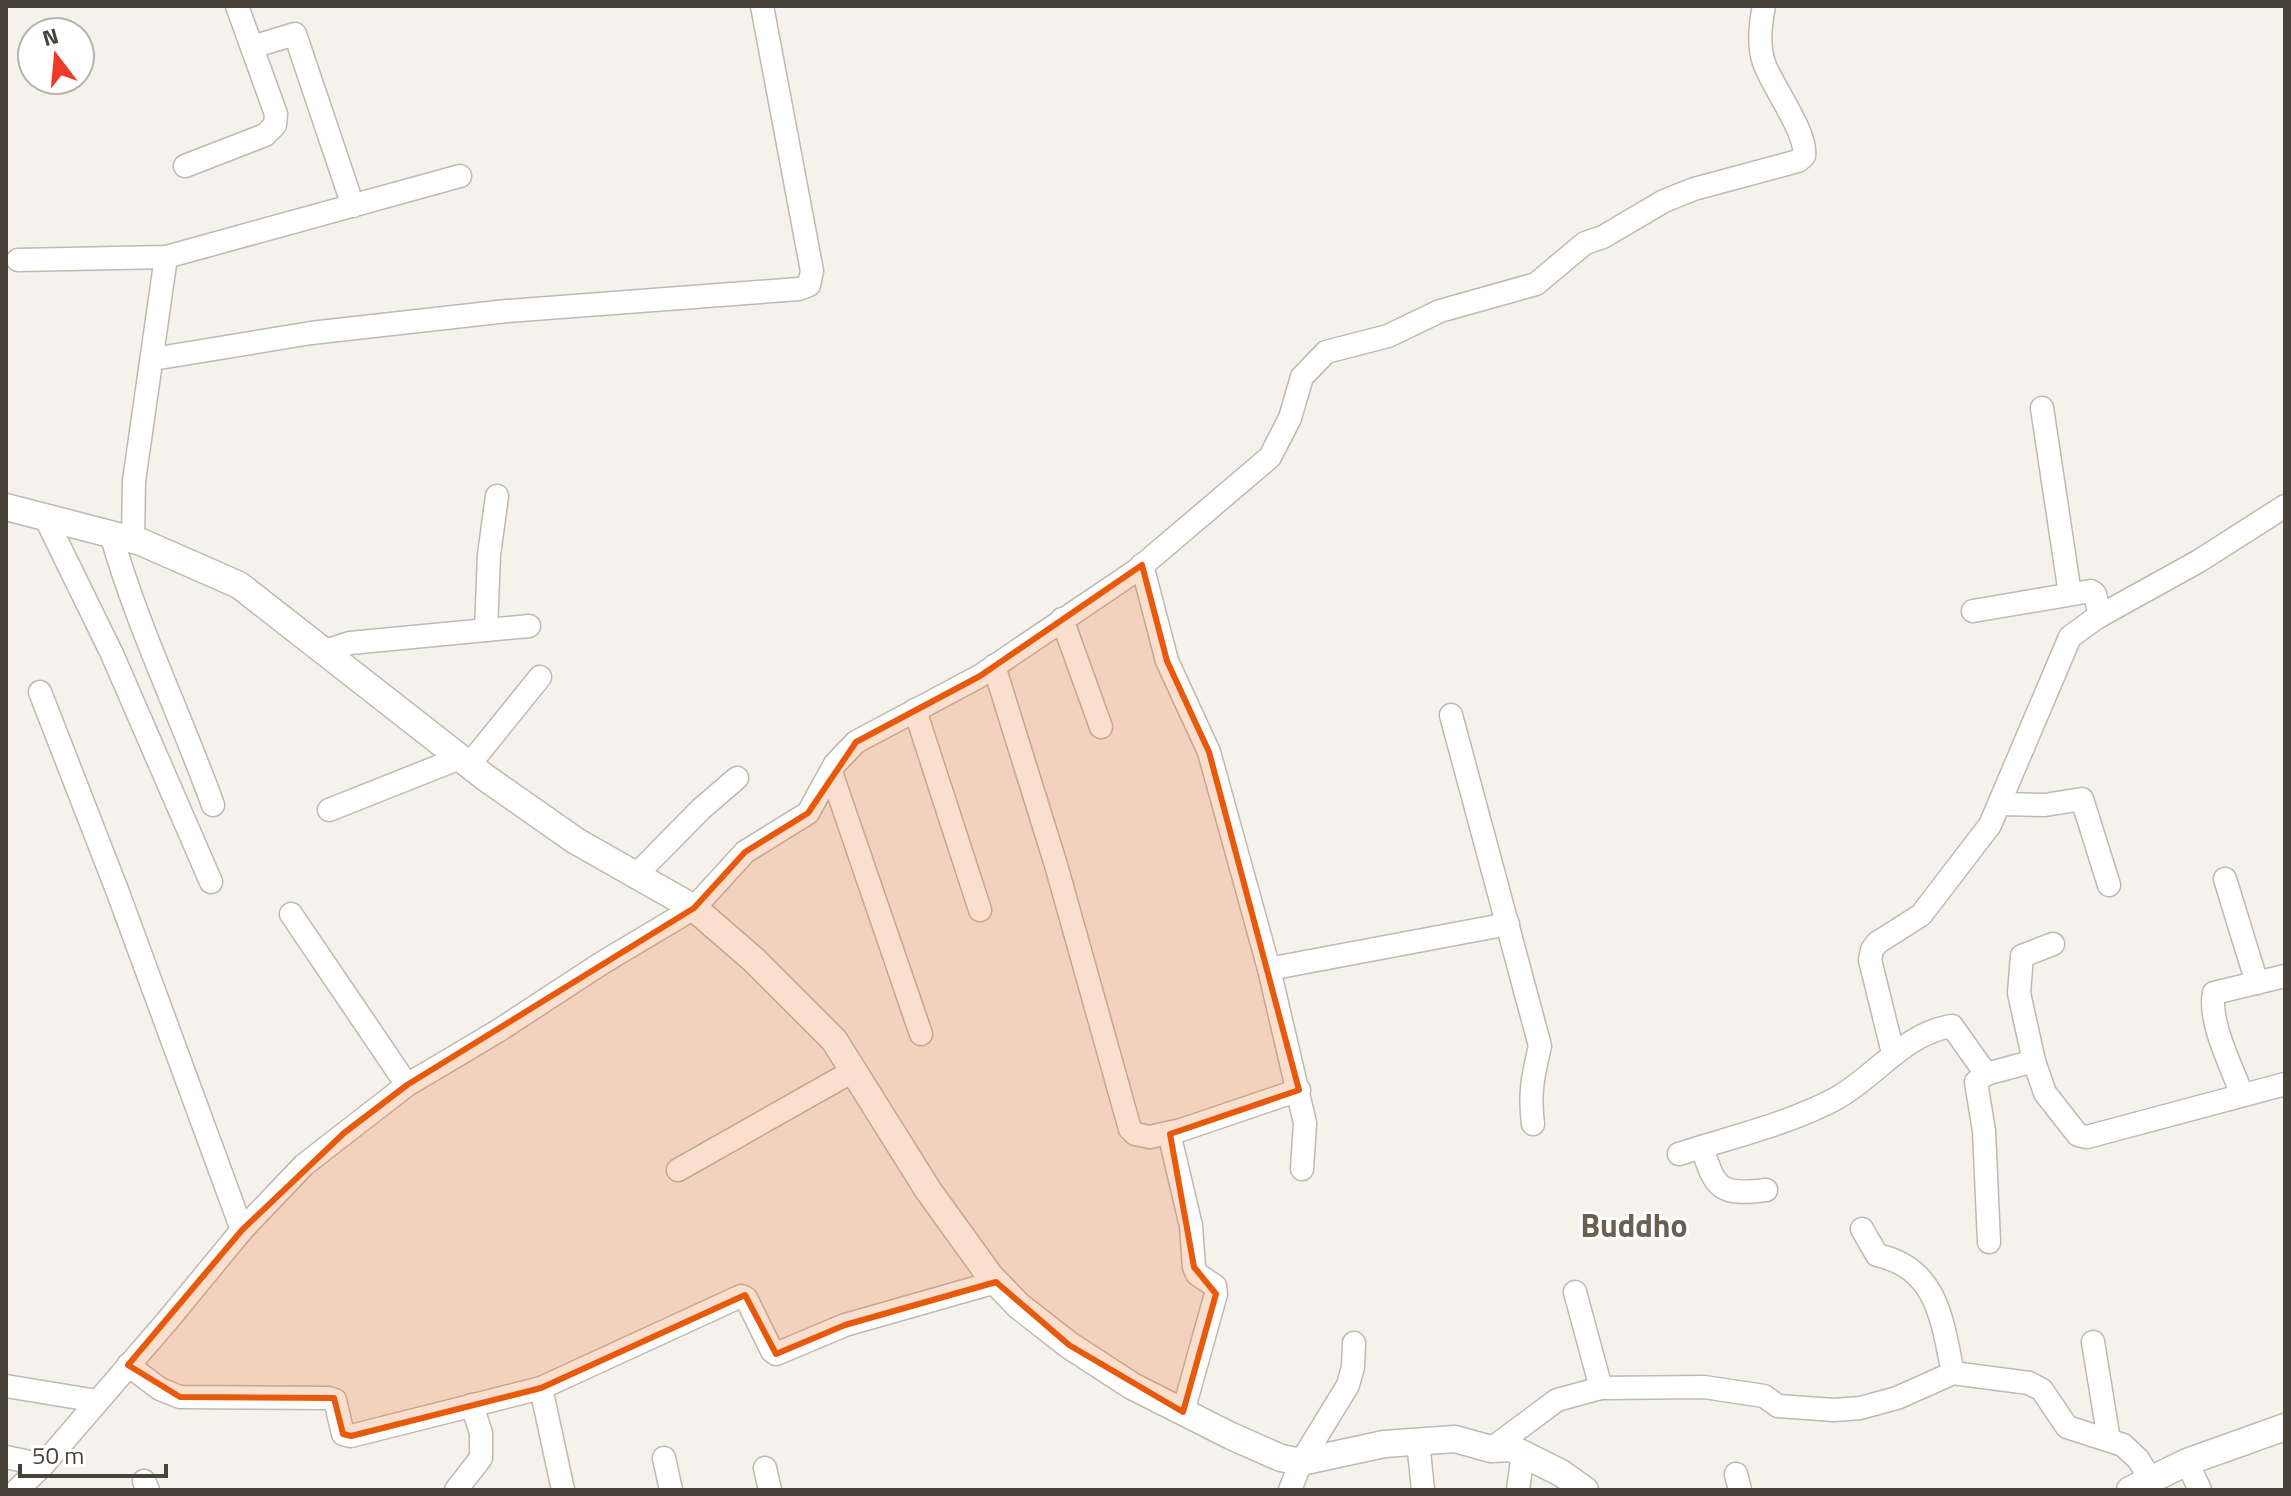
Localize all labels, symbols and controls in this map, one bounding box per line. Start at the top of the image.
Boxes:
north arrow [16,16,96,96]
text: N [38,18,63,55]
district label: Buddho [1580,1201,1688,1249]
scale bar [20,1428,166,1478]
text: 50 m [32,1437,84,1473]

